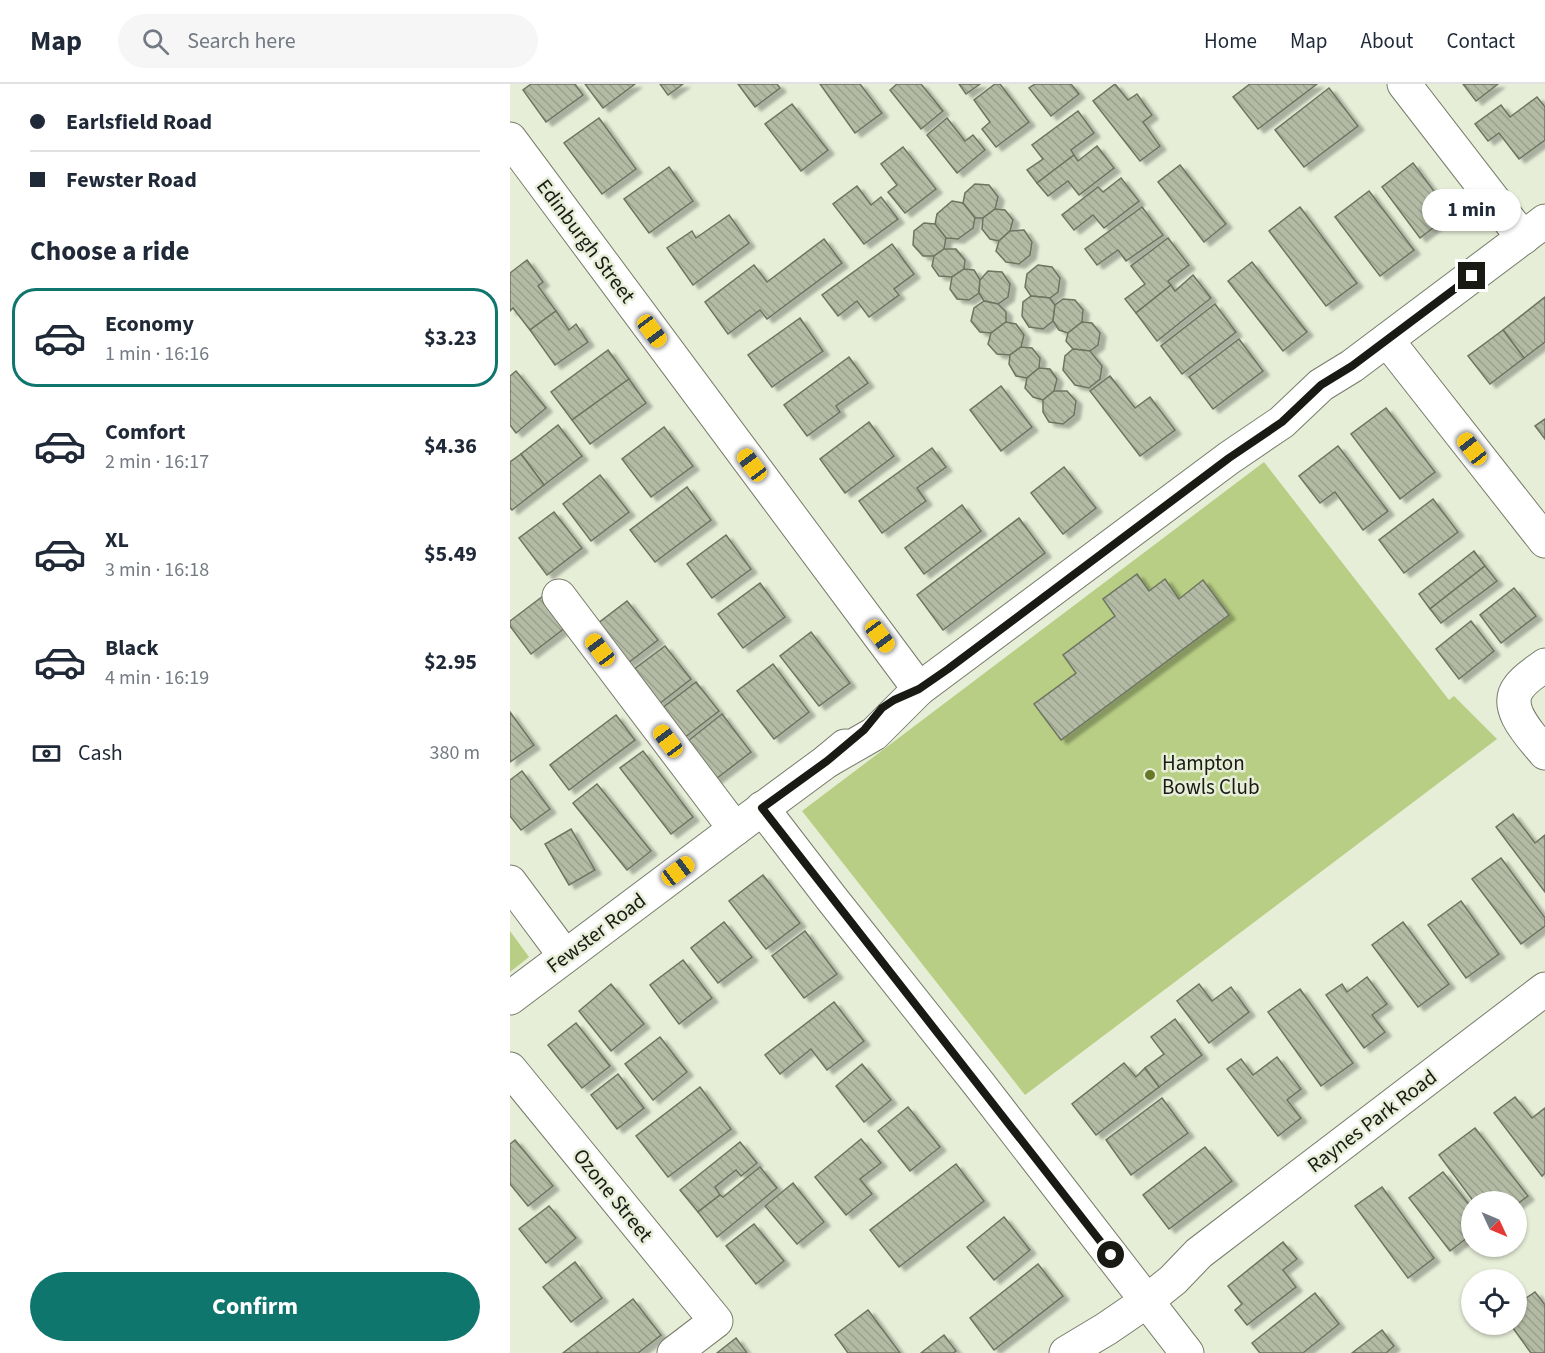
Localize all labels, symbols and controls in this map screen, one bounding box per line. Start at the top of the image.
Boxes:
search box [118,14,538,68]
text: Map [30,21,82,61]
icon: search [139,25,172,58]
text: Search here [187,25,296,57]
text: Home [1204,26,1257,56]
text: Map [1290,26,1328,56]
text: About [1361,26,1413,56]
text: Contact [1446,26,1515,56]
text: Earlsfield Road [66,106,212,138]
text: Fewster Road [66,164,197,196]
street label: Edinburgh Street [529,173,643,309]
callout: 1 min [1422,189,1522,231]
text: 1 min [1447,196,1496,224]
text: Choose a ride [30,232,190,271]
route end [1458,262,1485,289]
text: Economy [105,308,194,340]
icon: car [33,311,87,365]
car [634,311,670,351]
text: $3.23 [424,322,477,354]
text: 1 min · 16:16 [105,340,209,368]
text: Comfort [105,416,186,448]
icon: car [33,419,87,473]
car [1454,429,1490,469]
text: $4.36 [424,430,477,462]
car [734,445,770,485]
text: 2 min · 16:17 [105,448,209,476]
text: XL [105,524,129,556]
icon: car [33,527,87,581]
text: $5.49 [424,538,477,570]
text: 3 min · 16:18 [105,556,209,584]
car [862,616,898,656]
car [582,630,618,670]
text: Black [105,632,159,664]
icon: car [33,635,87,689]
text: $2.95 [424,646,477,678]
text: 4 min · 16:19 [105,664,209,692]
car [650,721,686,761]
icon: cash [30,737,63,770]
text: Cash [78,737,123,769]
text: 380 m [430,739,480,767]
place label: Hampton Bowls Club [1162,748,1260,802]
marker: Hampton Bowls Club [1143,768,1157,782]
car [658,853,698,889]
street label: Fewster Road [540,886,652,980]
street label: Raynes Park Road [1301,1062,1443,1180]
street label: Ozone Street [566,1142,660,1248]
north arrow [1461,1191,1527,1257]
map controls [1461,1191,1527,1335]
route start [1097,1241,1124,1268]
button: locate [1461,1269,1527,1335]
button: Confirm [30,1272,480,1341]

